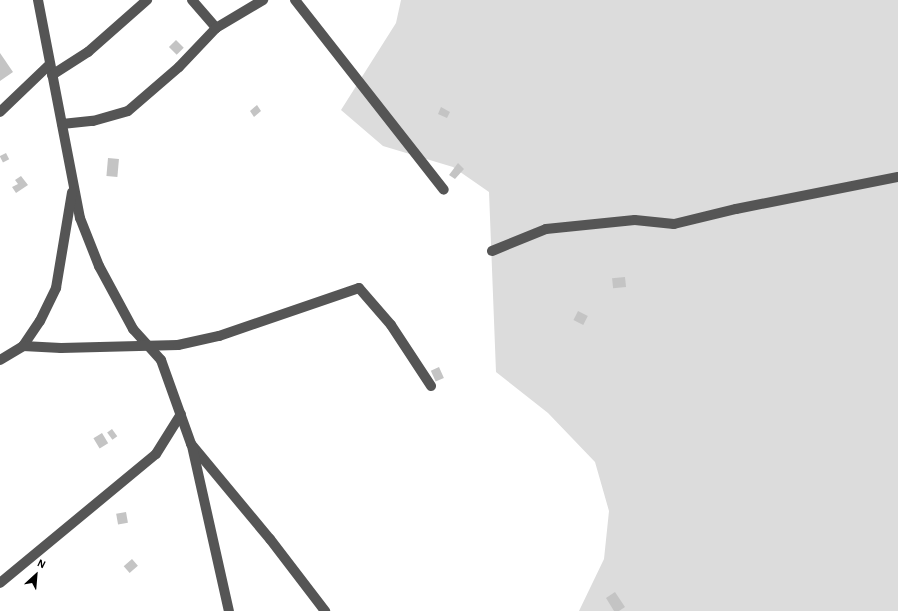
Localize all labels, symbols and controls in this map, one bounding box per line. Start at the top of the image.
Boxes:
north arrow [16,555,56,595]
text: N [36,557,47,570]

